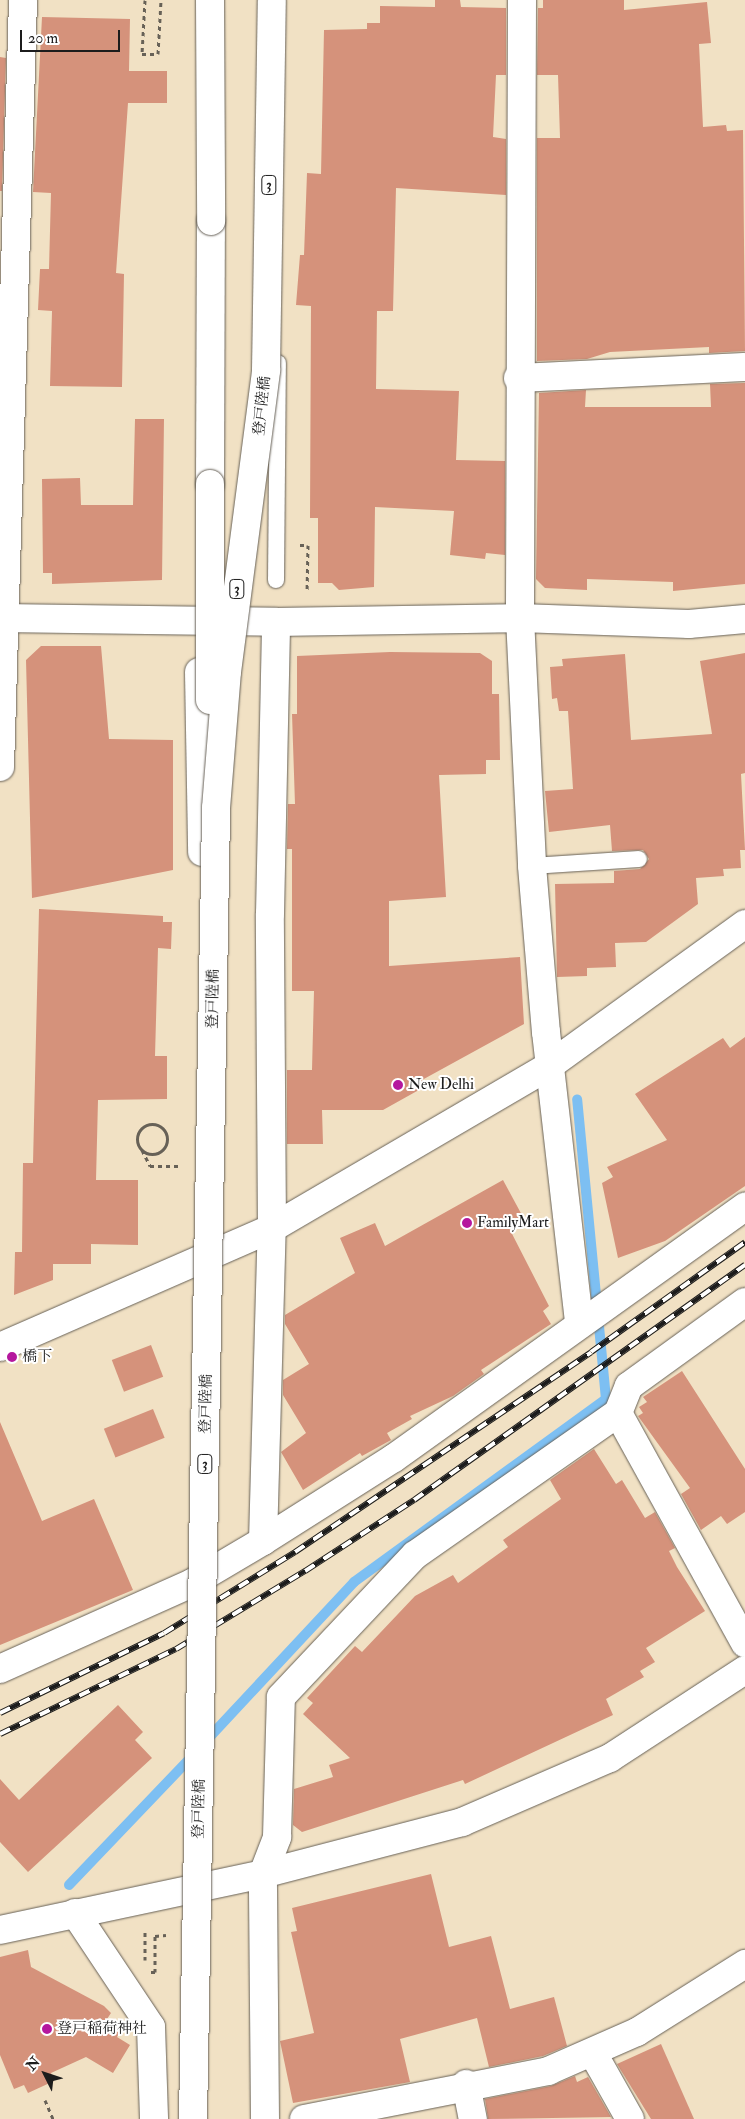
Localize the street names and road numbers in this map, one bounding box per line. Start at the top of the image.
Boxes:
road number: 3 [260,174,278,196]
street label: 登戸陸橋 [250,375,274,437]
road number: 3 [228,578,246,600]
street label: 登戸陸橋 [203,969,223,1029]
street label: 登戸陸橋 [196,1374,216,1434]
road number: 3 [196,1452,214,1476]
street label: 登戸陸橋 [189,1779,209,1839]

